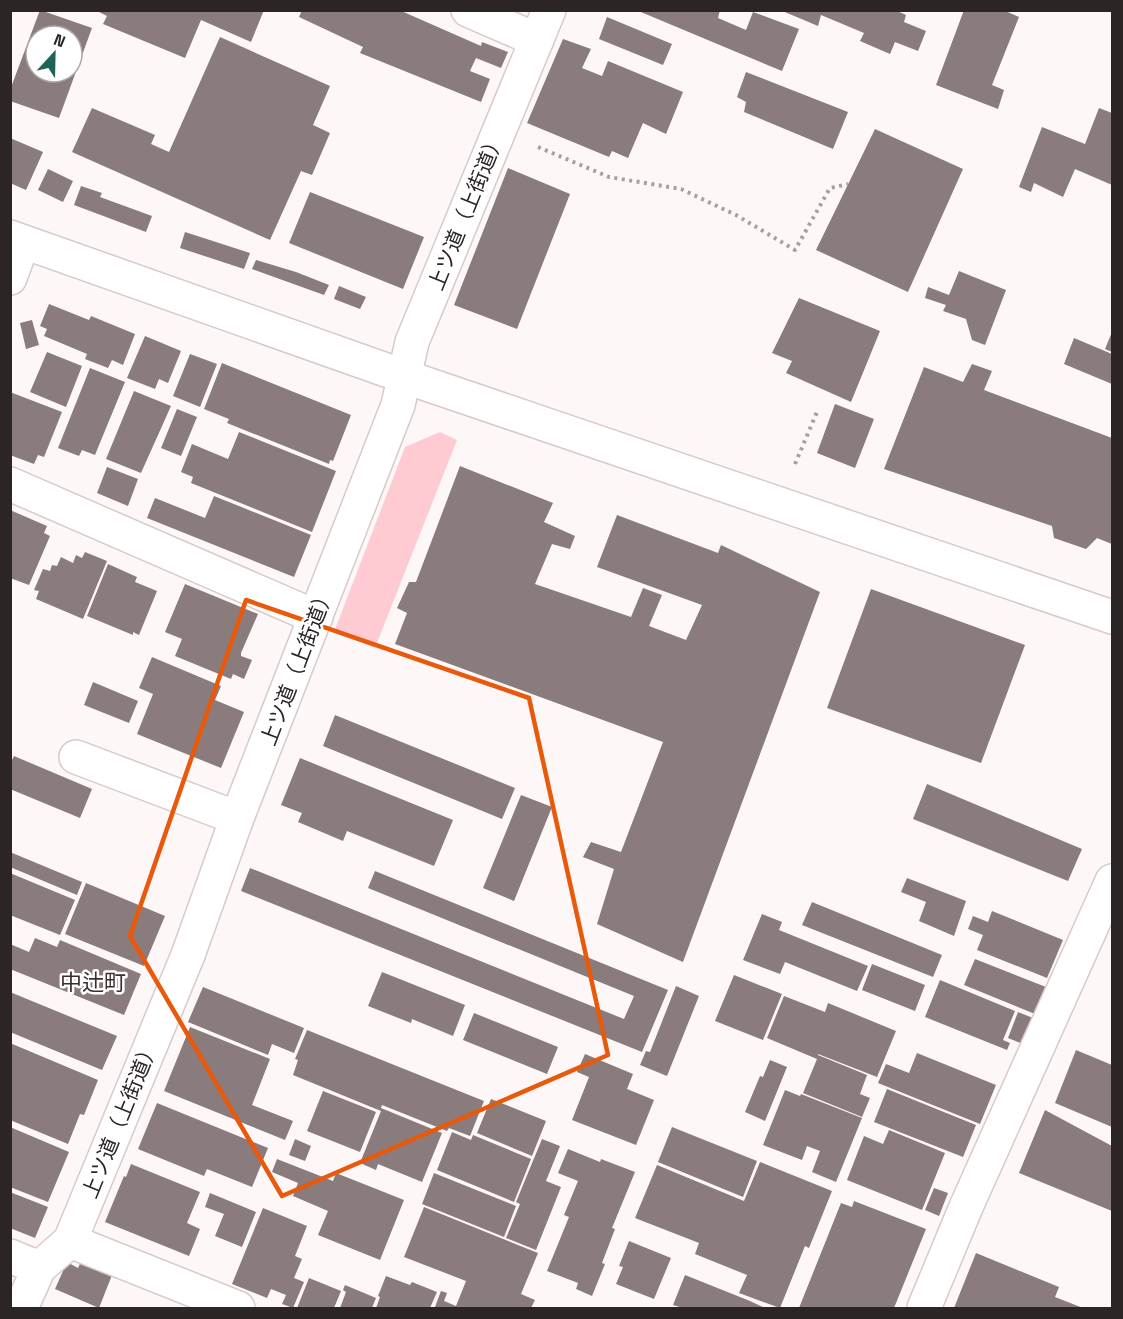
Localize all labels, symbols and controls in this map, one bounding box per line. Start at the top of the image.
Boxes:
north arrow [24,24,84,84]
text: N [51,29,68,52]
street label: 上ツ道（上街道） [422,128,510,294]
street label: 上ツ道（上街道） [254,583,340,749]
district label: 中辻町 [60,968,126,996]
street label: 上ツ道（上街道） [76,1036,164,1202]

